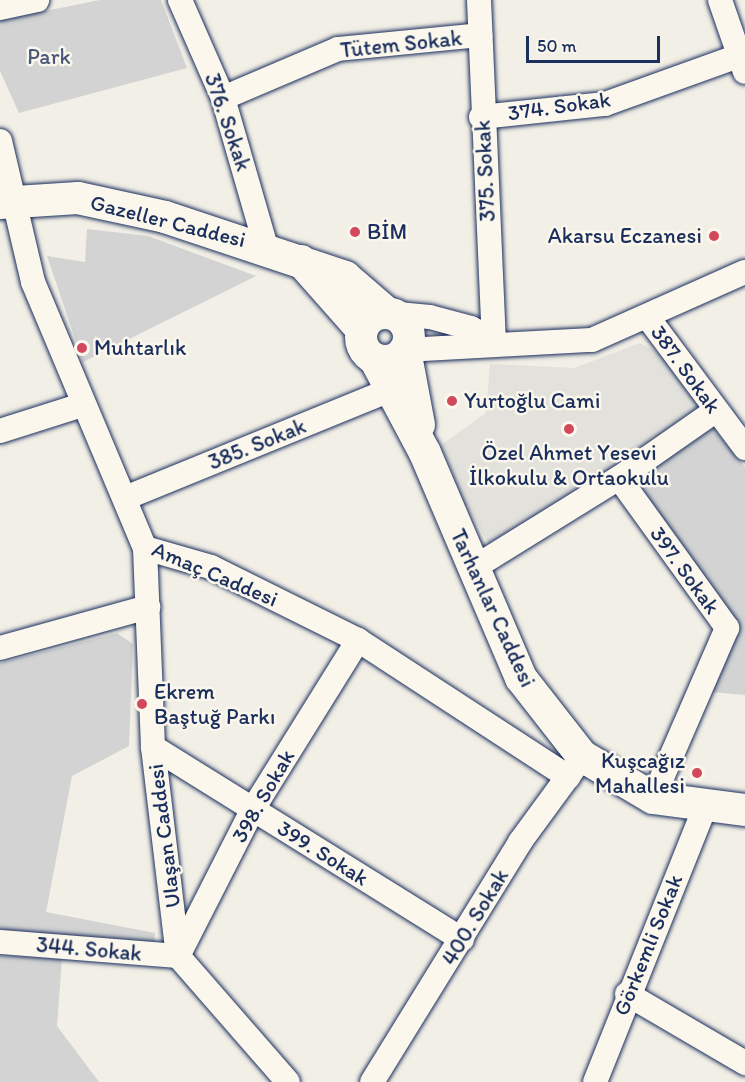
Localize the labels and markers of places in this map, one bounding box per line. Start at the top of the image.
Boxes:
place label: BİM [367,219,407,245]
place label: Akarsu Eczanesi [548,223,702,249]
marker: BİM [348,225,362,239]
marker: Akarsu Eczanesi [707,229,721,243]
place label: Muhtarlık [94,335,186,361]
marker: Muhtarlık [75,341,89,355]
place label: Yurtoğlu Cami [464,388,600,414]
marker: Yurtoğlu Cami [445,394,459,408]
marker: Özel Ahmet Yesevi İlkokulu & Ortaokulu [562,422,576,436]
place label: Özel Ahmet Yesevi İlkokulu & Ortaokulu [469,439,669,490]
place label: Ekrem Baştuğ Parkı [154,678,275,730]
marker: Ekrem Baştuğ Parkı [135,697,149,711]
place label: Kuşcağız Mahallesi [595,747,685,798]
marker: Kuşcağız Mahallesi [690,766,704,780]

